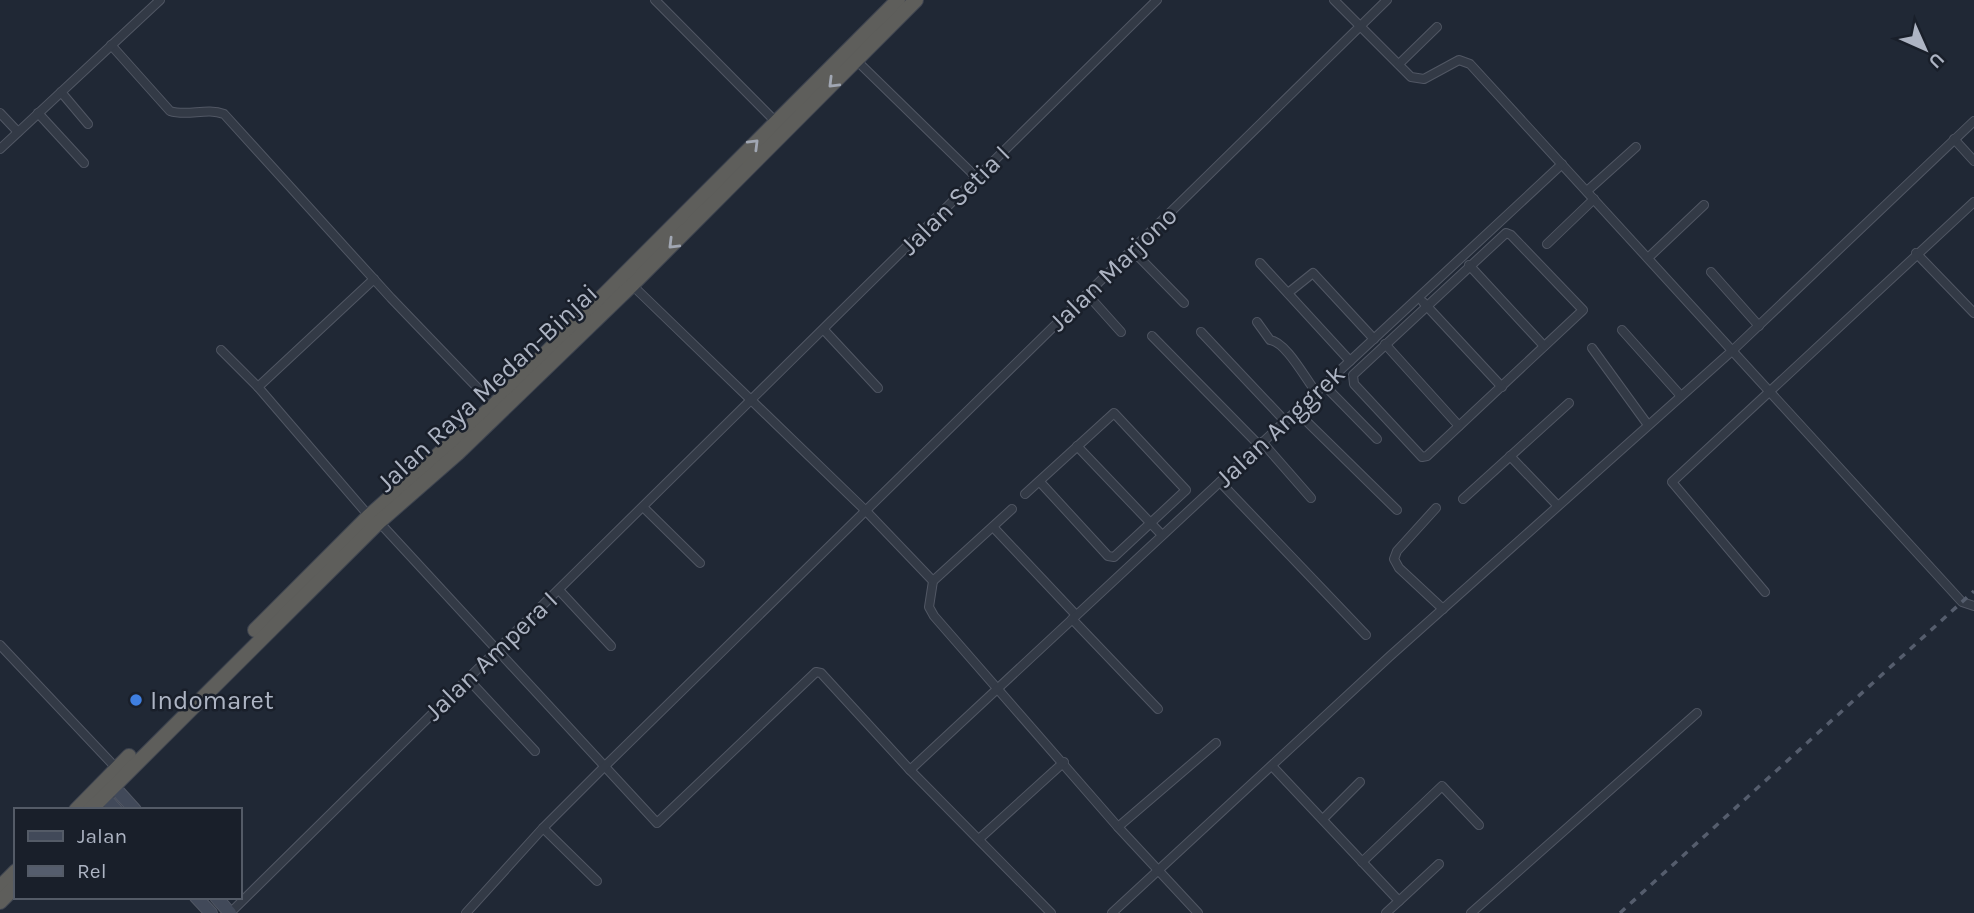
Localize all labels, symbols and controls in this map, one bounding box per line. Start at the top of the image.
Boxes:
north arrow [1890,14,1960,84]
text: U [1924,48,1949,73]
one-way arrow [829,75,842,88]
street label: Jalan Setia I [894,139,1016,261]
one-way arrow [746,140,758,152]
street label: Jalan Marjono [1042,200,1184,338]
one-way arrow [668,236,681,249]
street label: Jalan Raya Medan-Binjai [370,278,604,498]
street label: Jalan Anggrek [1209,358,1351,494]
street label: Jalan Ampera I [418,585,564,727]
place label: Indomaret [150,685,274,716]
marker: Indomaret [128,692,144,708]
legend [14,808,242,899]
text: Jalan [77,824,127,848]
text: Rel [77,859,107,883]

